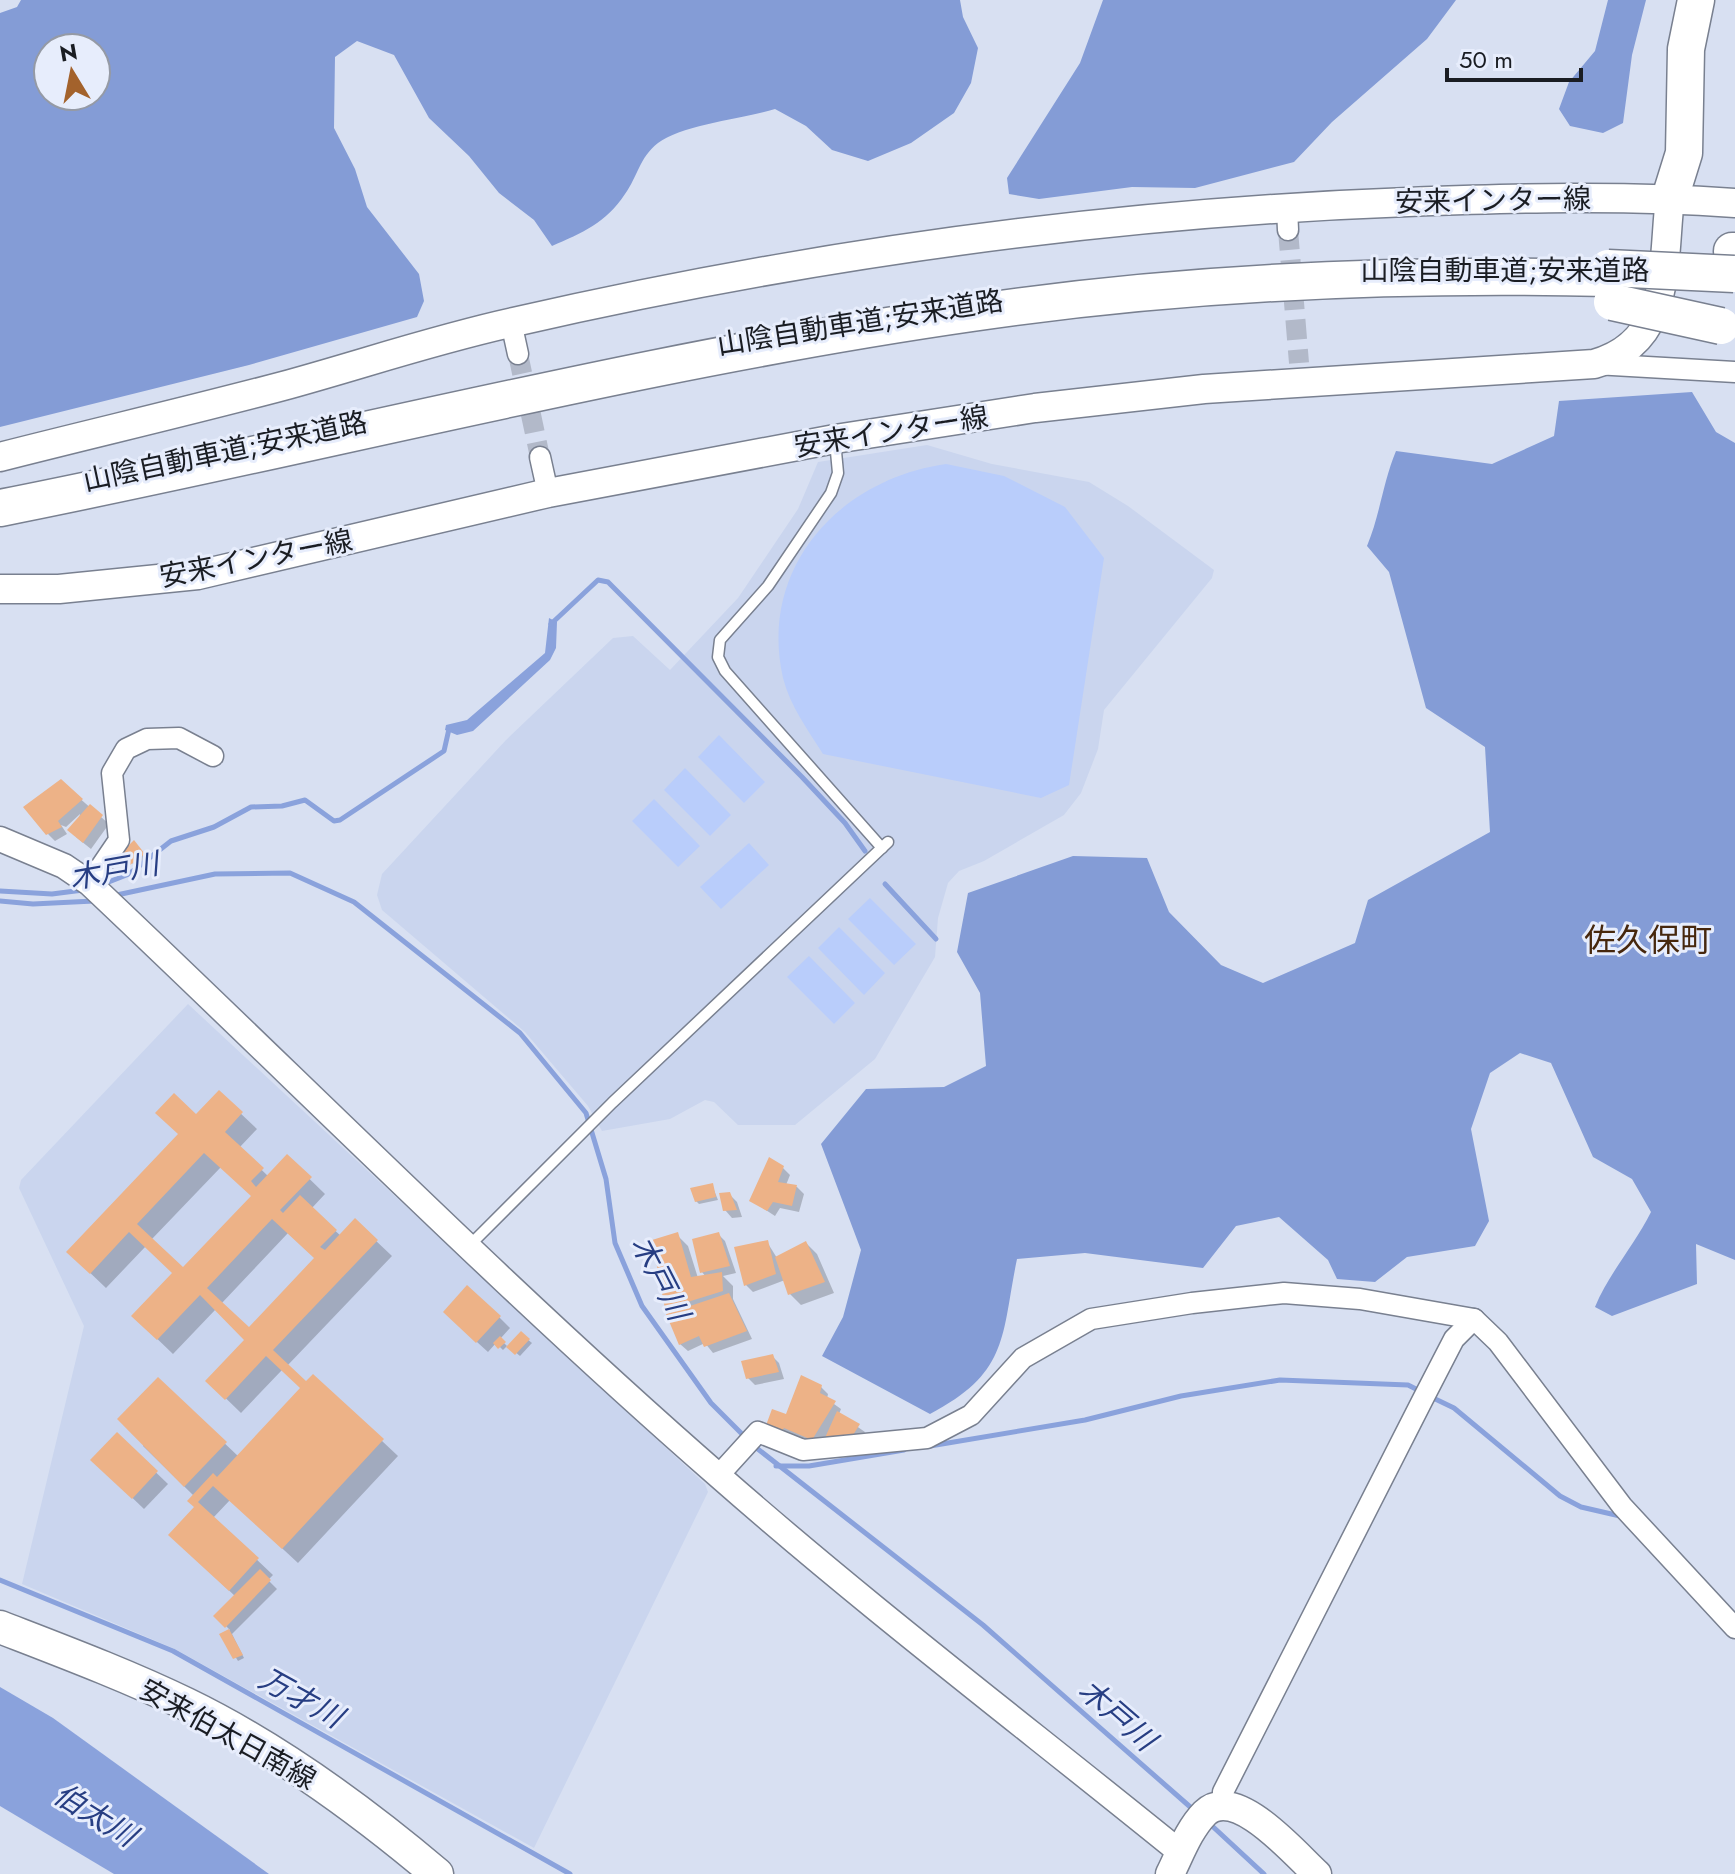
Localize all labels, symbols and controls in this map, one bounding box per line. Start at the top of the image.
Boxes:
north arrow [32,32,112,112]
scale bar [1447,32,1581,82]
text: N [57,35,80,70]
text: 50 m [1459,42,1513,77]
street label: 安来インター線 [1395,178,1591,223]
street label: 山陰自動車道;安来道路 [1360,250,1650,291]
street label: 山陰自動車道;安来道路 [714,280,1006,365]
street label: 安来インター線 [791,396,991,467]
street label: 山陰自動車道;安来道路 [79,401,371,502]
street label: 安来インター線 [156,520,356,597]
water label: 木戸川 [66,841,165,899]
district label: 佐久保町 [1584,917,1712,963]
water label: 木戸川 [621,1228,701,1330]
water label: 万才川 [251,1657,354,1740]
street label: 安来伯太日南線 [132,1669,323,1800]
water label: 木戸川 [1069,1669,1168,1762]
water label: 伯太川 [46,1772,147,1858]

